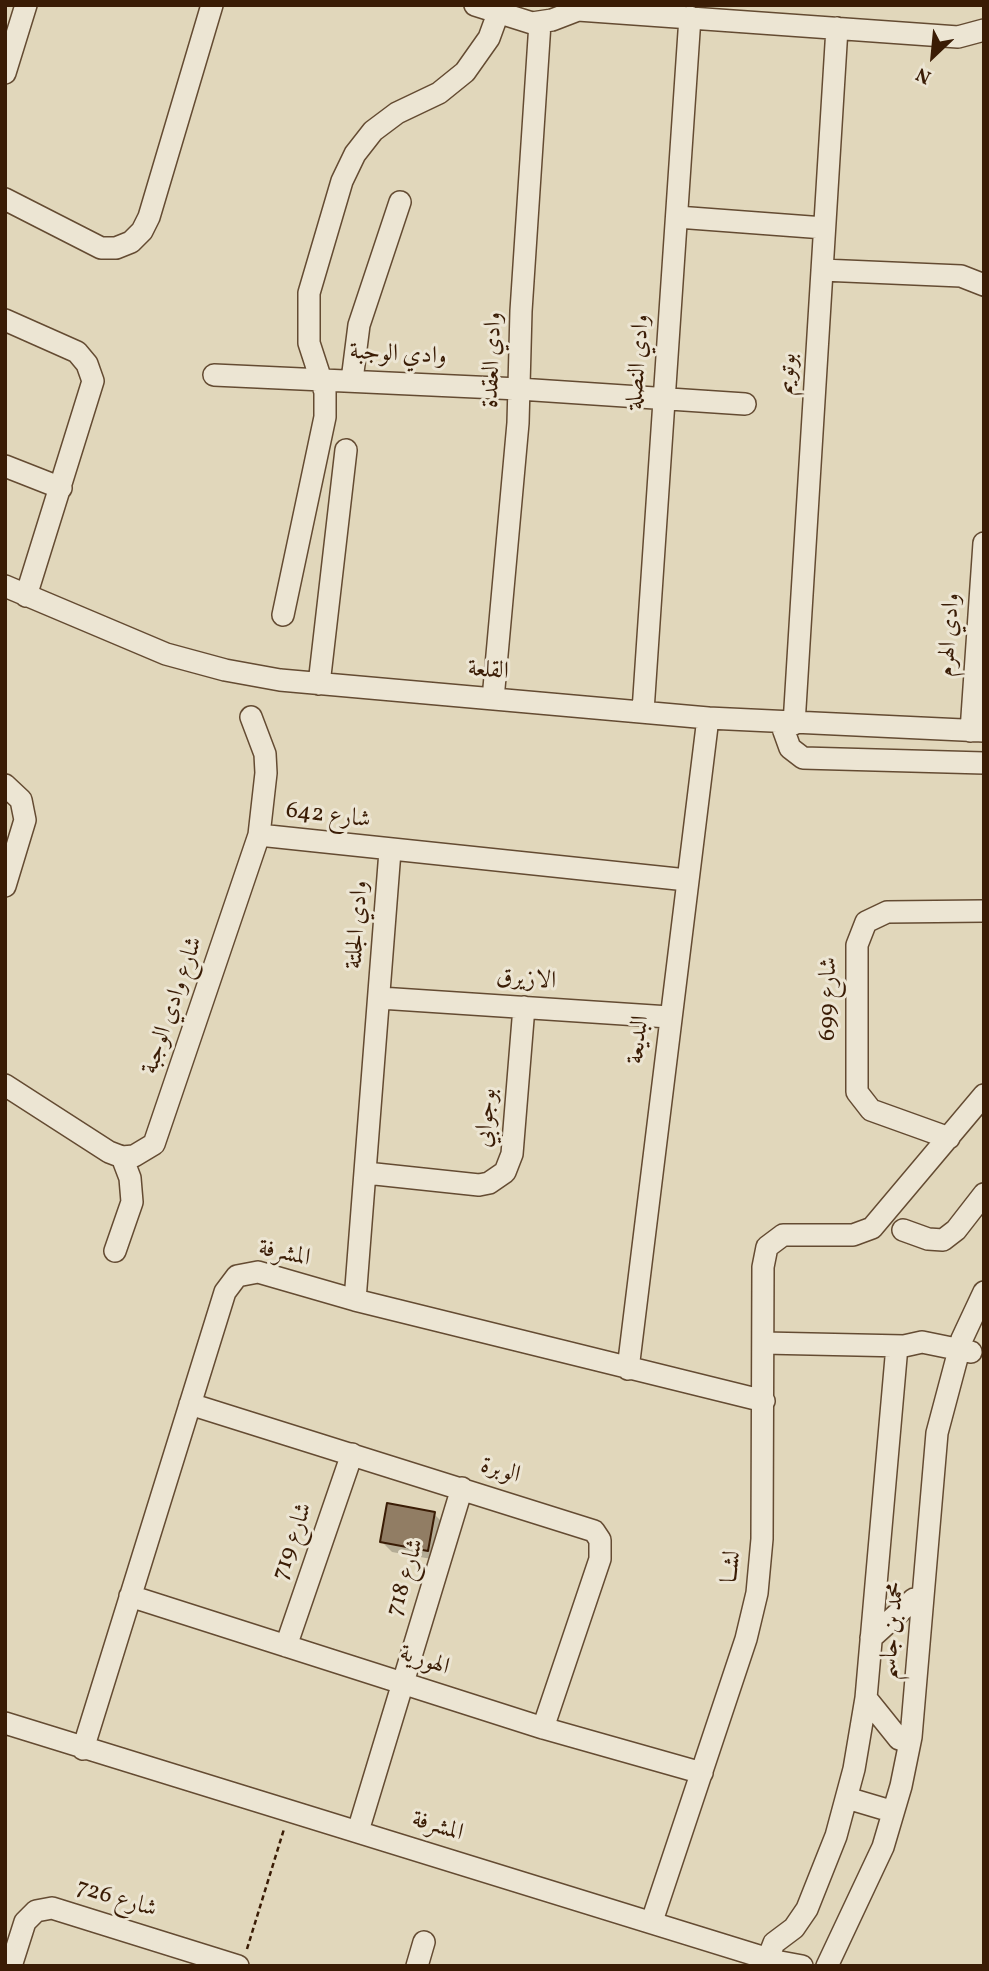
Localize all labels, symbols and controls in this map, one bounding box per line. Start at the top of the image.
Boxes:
north arrow [898,21,968,91]
text: N [912,60,936,90]
street label: وادي العقدة [478,311,510,409]
street label: وادي النصلة [622,313,658,411]
street label: وادي الوجبة [349,339,447,373]
street label: بوتويم [773,352,805,396]
street label: وادي الهرم [934,592,968,678]
street label: القلعة [466,656,510,688]
street label: شارع 642 [284,798,372,836]
street label: وادي الجلتة [342,880,376,970]
street label: شارع وادي الوجبة [137,933,211,1079]
street label: شارع 699 [815,957,845,1041]
street label: الازيرق [495,965,557,997]
street label: البديعة [623,1014,657,1066]
street label: بوجوابي [471,1087,505,1149]
street label: المشرفة [255,1235,313,1275]
street label: الوبرة [477,1452,523,1492]
street label: شارع 719 [267,1500,321,1584]
street label: شارع 718 [382,1536,432,1620]
street label: لشــا [717,1549,749,1585]
street label: محمد بن جاسم [875,1581,913,1681]
street label: الهورية [395,1640,453,1684]
street label: المشرفة [408,1807,466,1849]
street label: شارع 726 [72,1874,160,1926]

